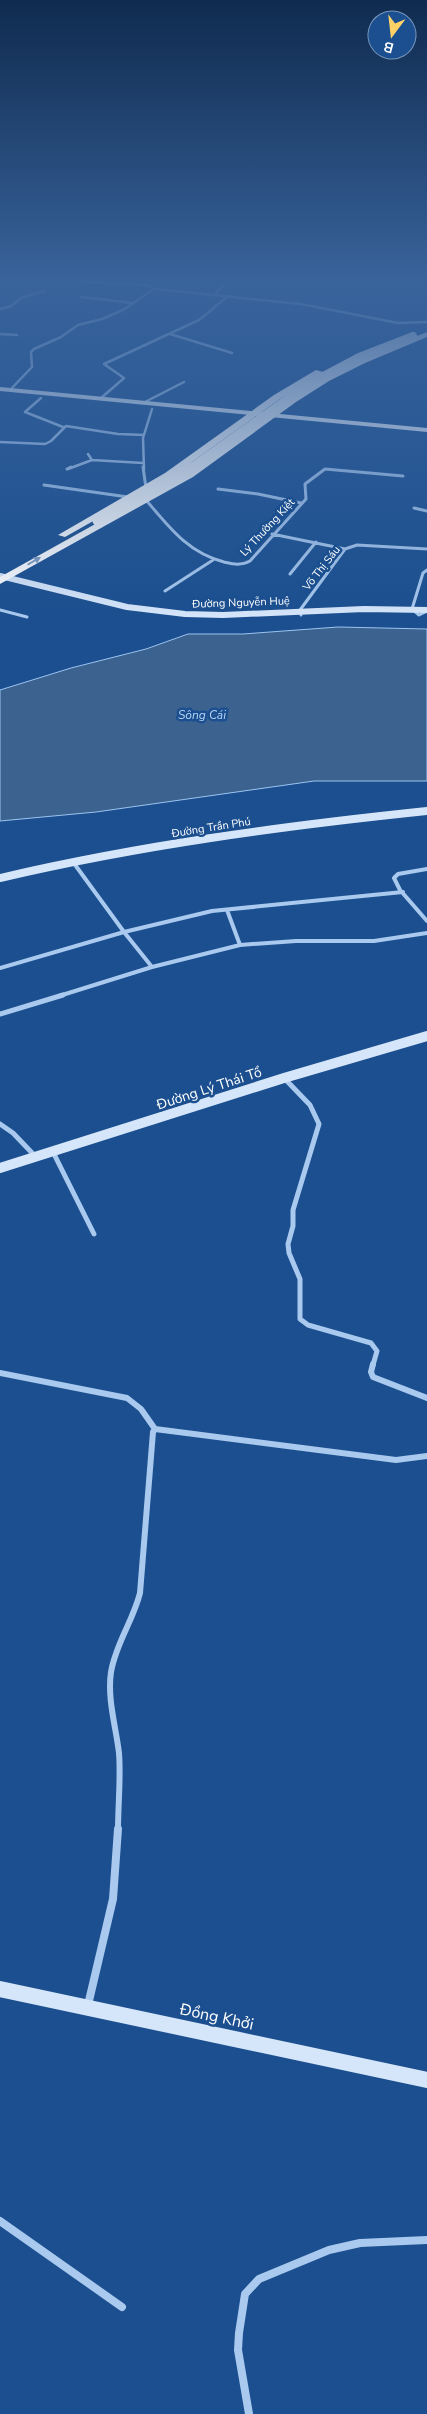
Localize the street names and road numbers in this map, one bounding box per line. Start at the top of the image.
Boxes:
street label: Lý Thường Kiệt [237,495,298,559]
street label: Võ Thị Sáu [299,543,344,595]
street label: Đường Nguyễn Huệ [191,593,290,612]
street label: Đường Trần Phú [169,814,252,841]
street label: Đường Lý Thái Tổ [153,1062,264,1115]
street label: Đồng Khởi [177,1998,256,2036]

